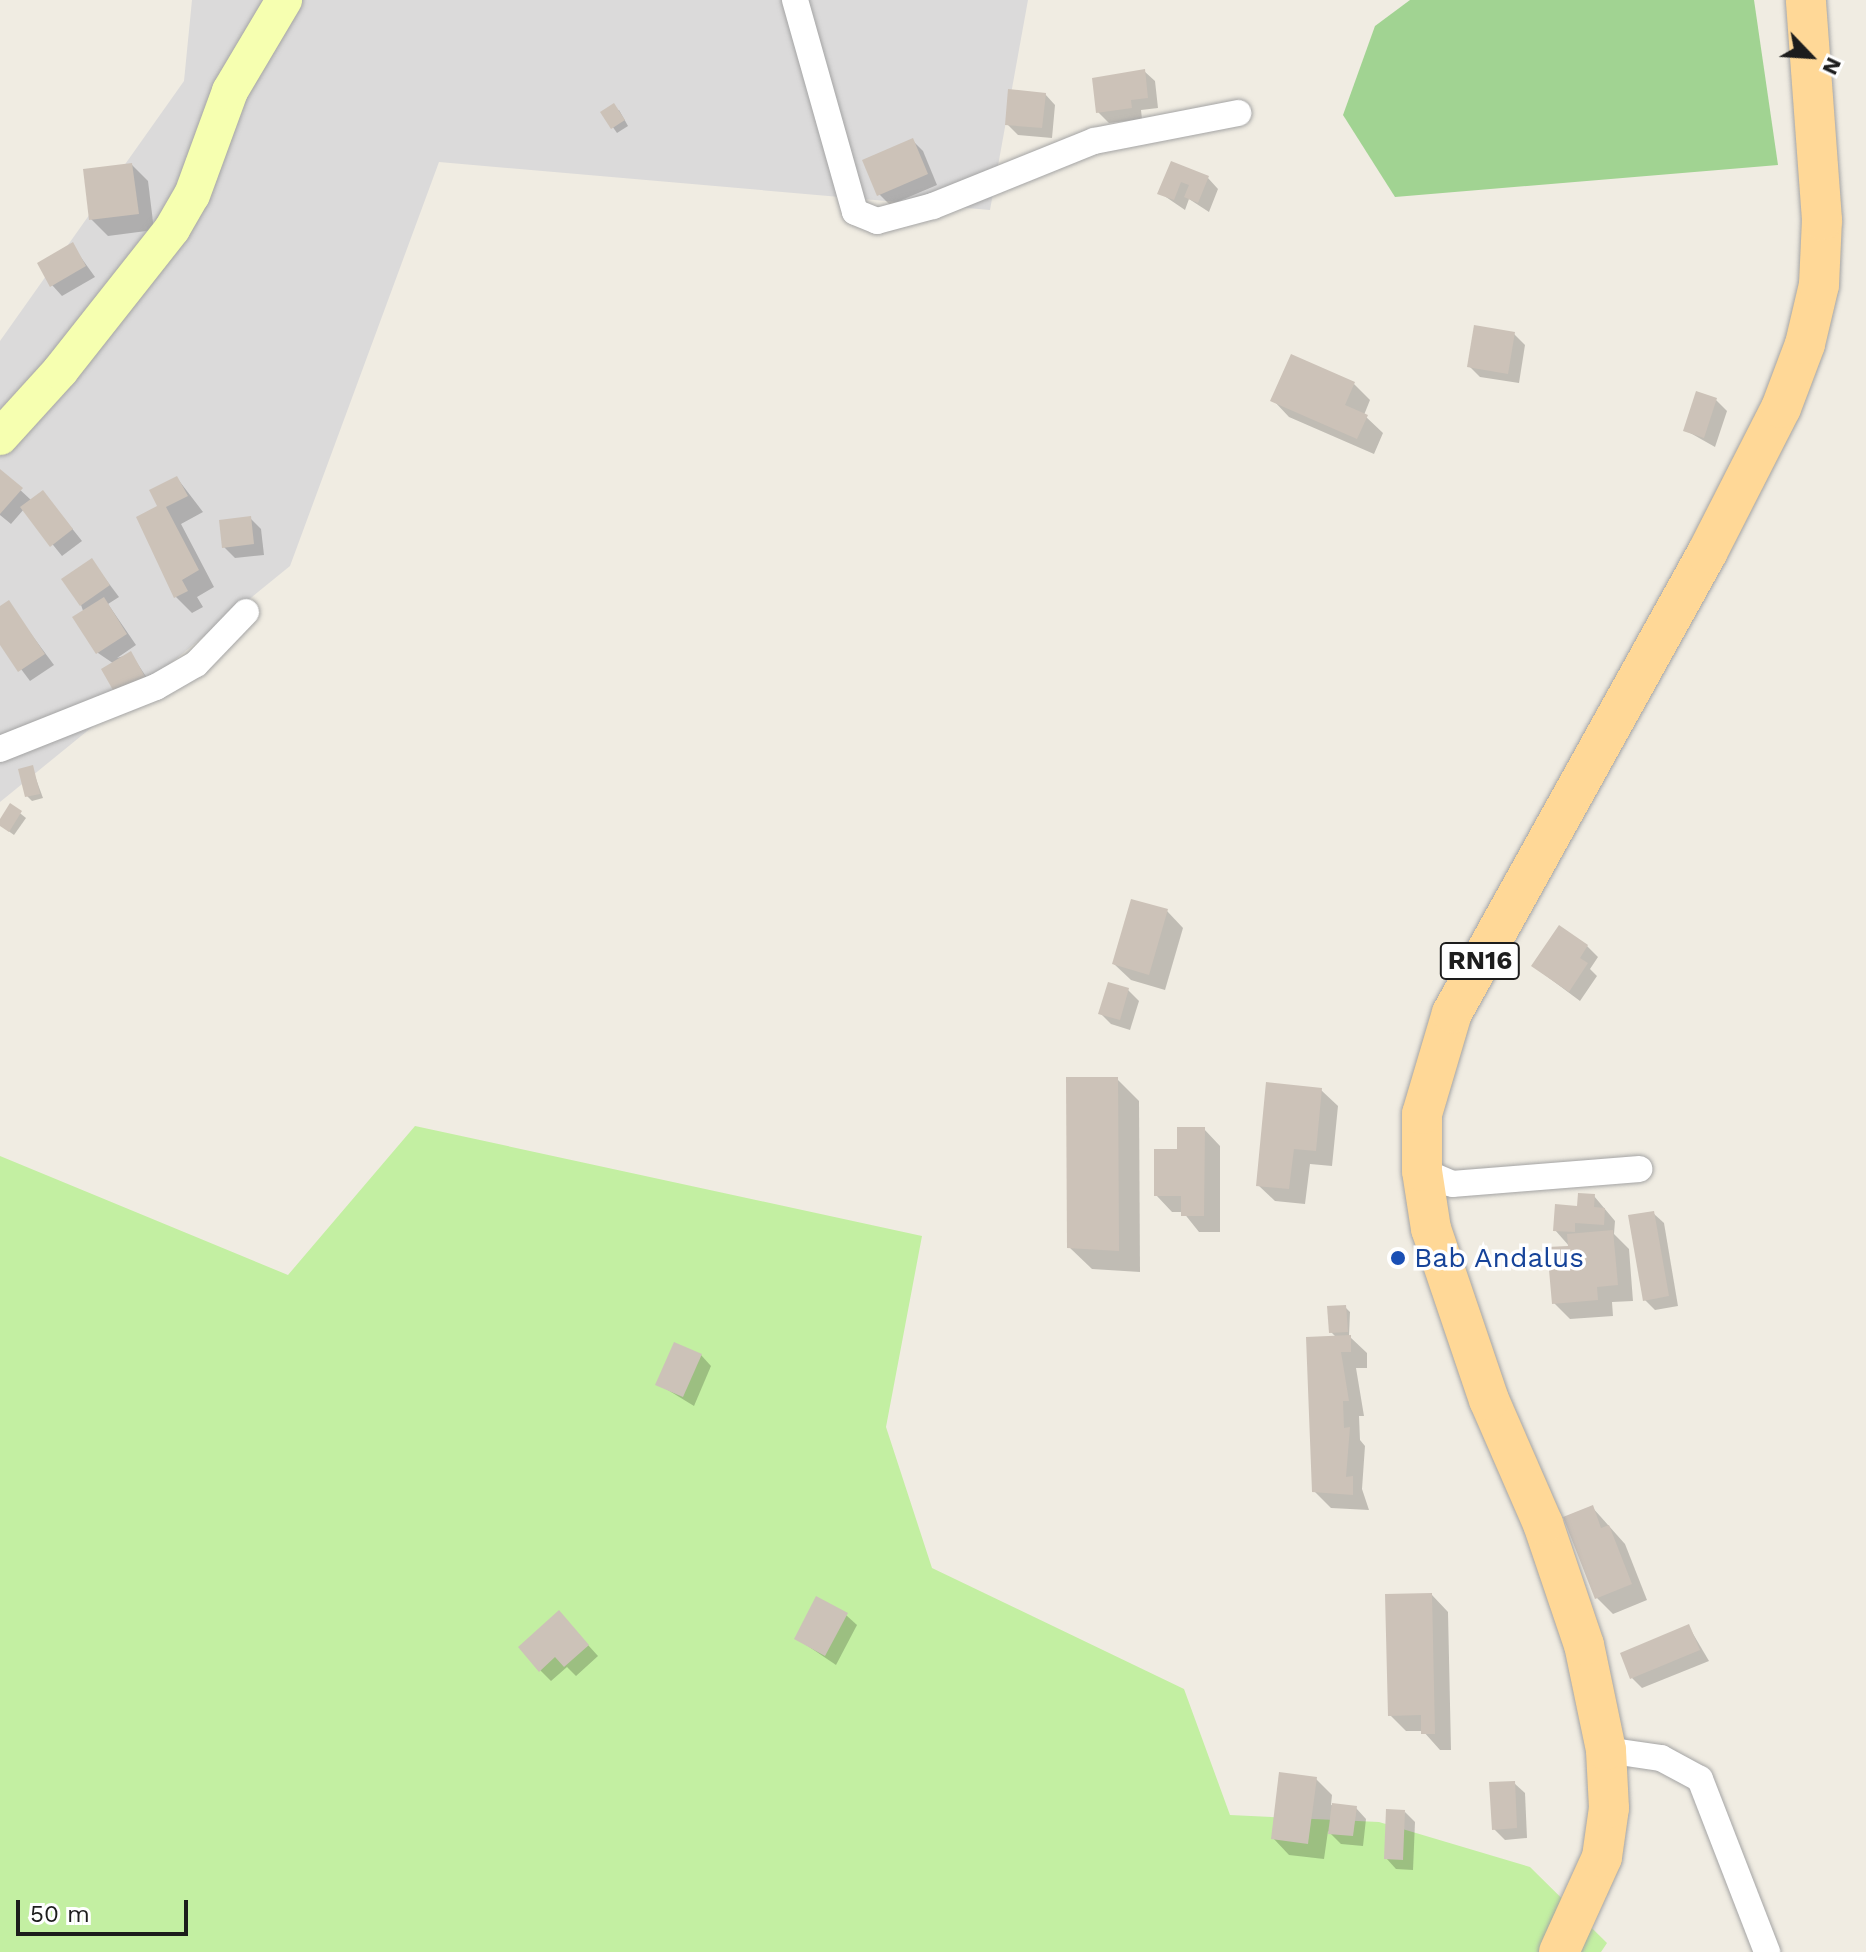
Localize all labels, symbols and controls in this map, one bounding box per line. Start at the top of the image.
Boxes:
north arrow [1770,16,1850,96]
text: N [1817,54,1847,79]
road number: RN16 [1438,939,1522,983]
place label: Bab Andalus [1414,1241,1585,1275]
marker: Bab Andalus [1389,1249,1407,1267]
scale bar [20,1884,192,1934]
text: 50 m [30,1900,90,1928]

